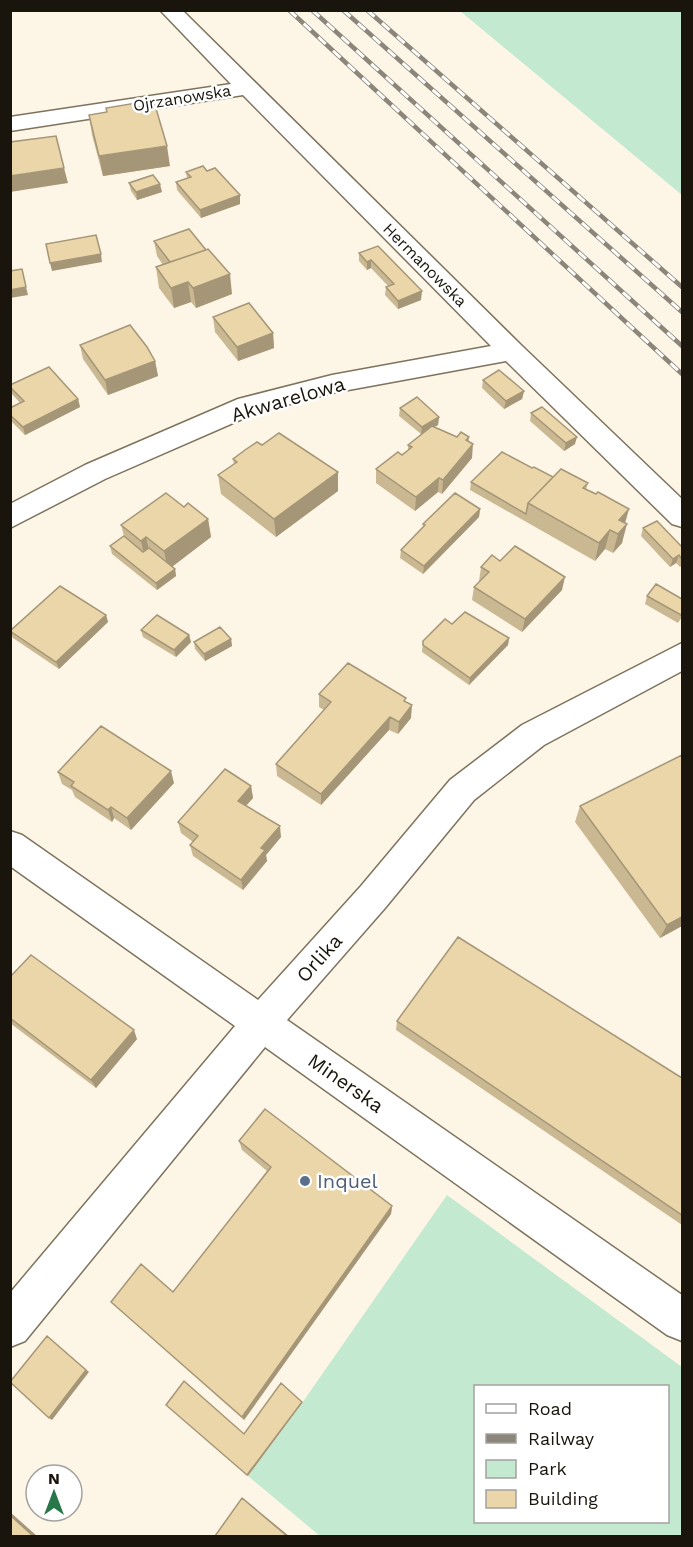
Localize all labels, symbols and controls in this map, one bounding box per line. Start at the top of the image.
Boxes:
street label: Ojrzanowska [132,81,232,115]
street label: Hermanowska [379,219,471,311]
street label: Akwarelowa [228,371,348,427]
street label: Orlika [291,929,347,987]
street label: Minerska [303,1048,389,1118]
place label: Inquel [317,1169,378,1193]
marker: Inquel [298,1174,312,1188]
legend [474,1385,669,1523]
text: Road [528,1398,572,1419]
text: Railway [528,1428,595,1449]
text: Park [528,1458,567,1479]
north arrow [24,1463,84,1523]
text: N [48,1469,60,1488]
text: Building [528,1488,598,1509]

